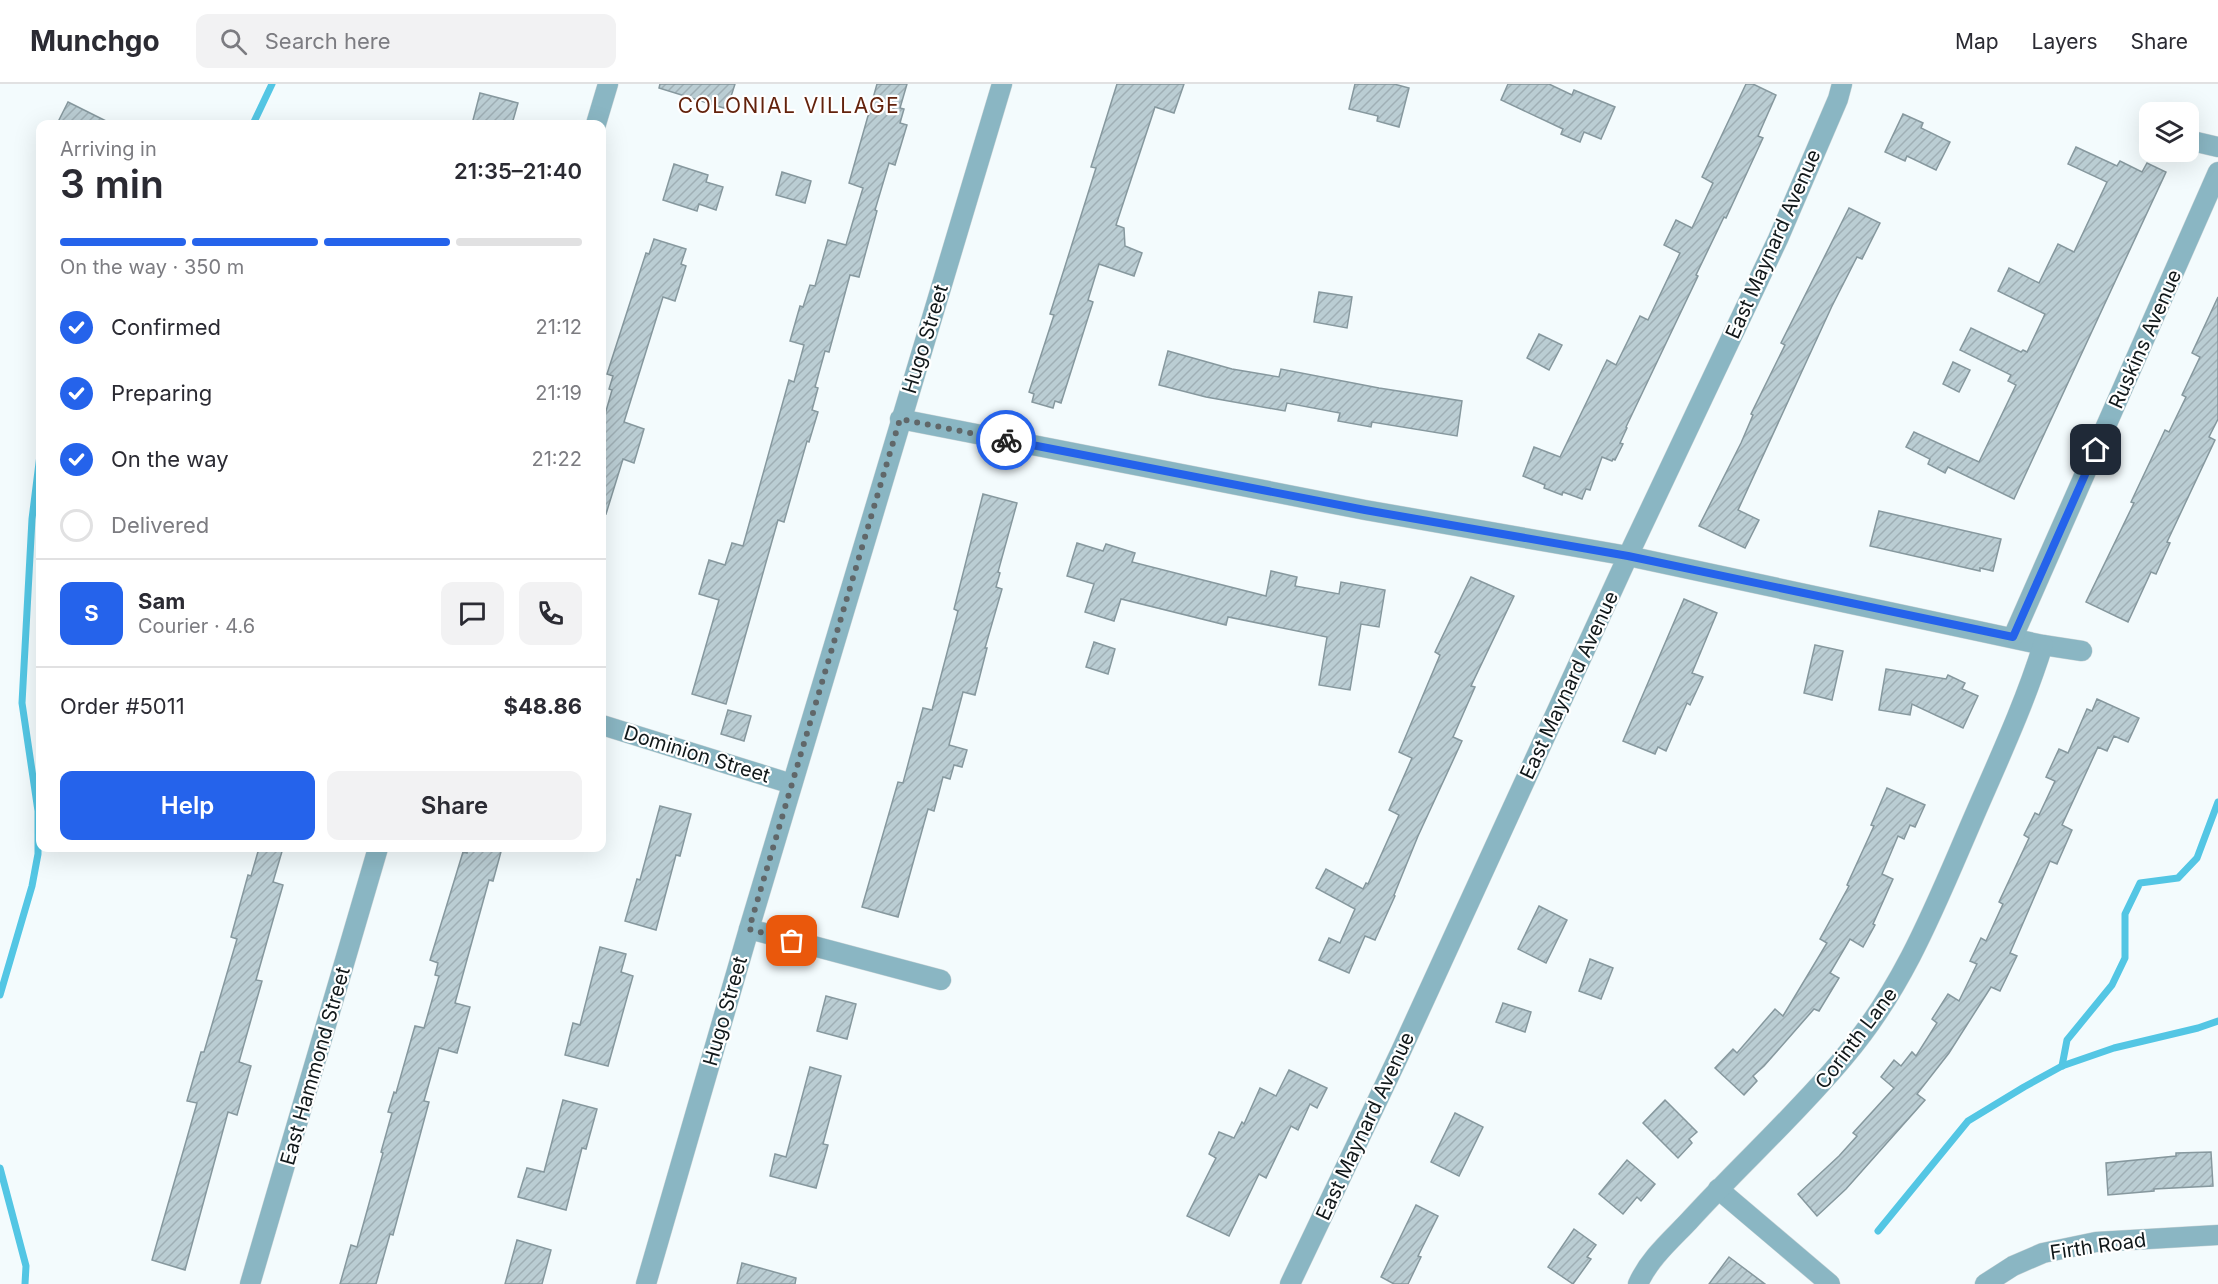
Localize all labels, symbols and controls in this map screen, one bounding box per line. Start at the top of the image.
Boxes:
search box [196,14,616,68]
text: Munchgo [30,24,160,58]
icon: search [217,25,250,58]
text: Search here [265,28,391,54]
text: Map [1955,29,1999,54]
text: Layers [2032,29,2098,54]
text: Share [2131,29,2188,54]
district label: COLONIAL VILLAGE [678,93,900,118]
map controls [2139,102,2199,162]
button: layers [2139,102,2199,162]
text: Arriving in [60,137,157,161]
street label: East Maynard Avenue [1720,146,1826,342]
text: 21:35–21:40 [454,158,582,184]
text: 3 min [60,160,164,207]
text: On the way · 350 m [60,255,244,279]
street label: Ruskins Avenue [2104,266,2186,412]
street label: Hugo Street [897,281,953,397]
icon: check [60,311,93,344]
text: Confirmed [111,314,221,340]
text: 21:12 [536,315,582,339]
icon: check [60,377,93,410]
text: Preparing [111,380,212,406]
text: 21:19 [535,381,582,405]
courier [976,410,1036,470]
icon: bike [990,424,1023,457]
pin [2070,424,2121,475]
icon: home [2079,433,2112,466]
icon: check [60,443,93,476]
text: On the way [111,446,229,472]
text: 21:22 [532,447,582,471]
text: Delivered [111,512,209,538]
button: chat [441,582,504,645]
button: phone [519,582,582,645]
street label: East Maynard Avenue [1515,587,1623,783]
text: Sam [138,588,185,614]
text: S [84,600,99,626]
text: Courier · 4.6 [138,614,255,638]
text: Order #5011 [60,693,185,719]
text: $48.86 [504,693,582,719]
street label: Dominion Street [621,720,773,788]
button: Help [60,771,315,840]
button: Share [327,771,582,840]
pin [766,915,817,966]
icon: bag [775,924,808,957]
street label: Hugo Street [698,953,752,1069]
street label: East Hammond Street [275,964,355,1168]
street label: Corinth Lane [1810,982,1902,1094]
street label: East Maynard Avenue [1311,1028,1419,1224]
street label: Firth Road [2048,1227,2148,1265]

